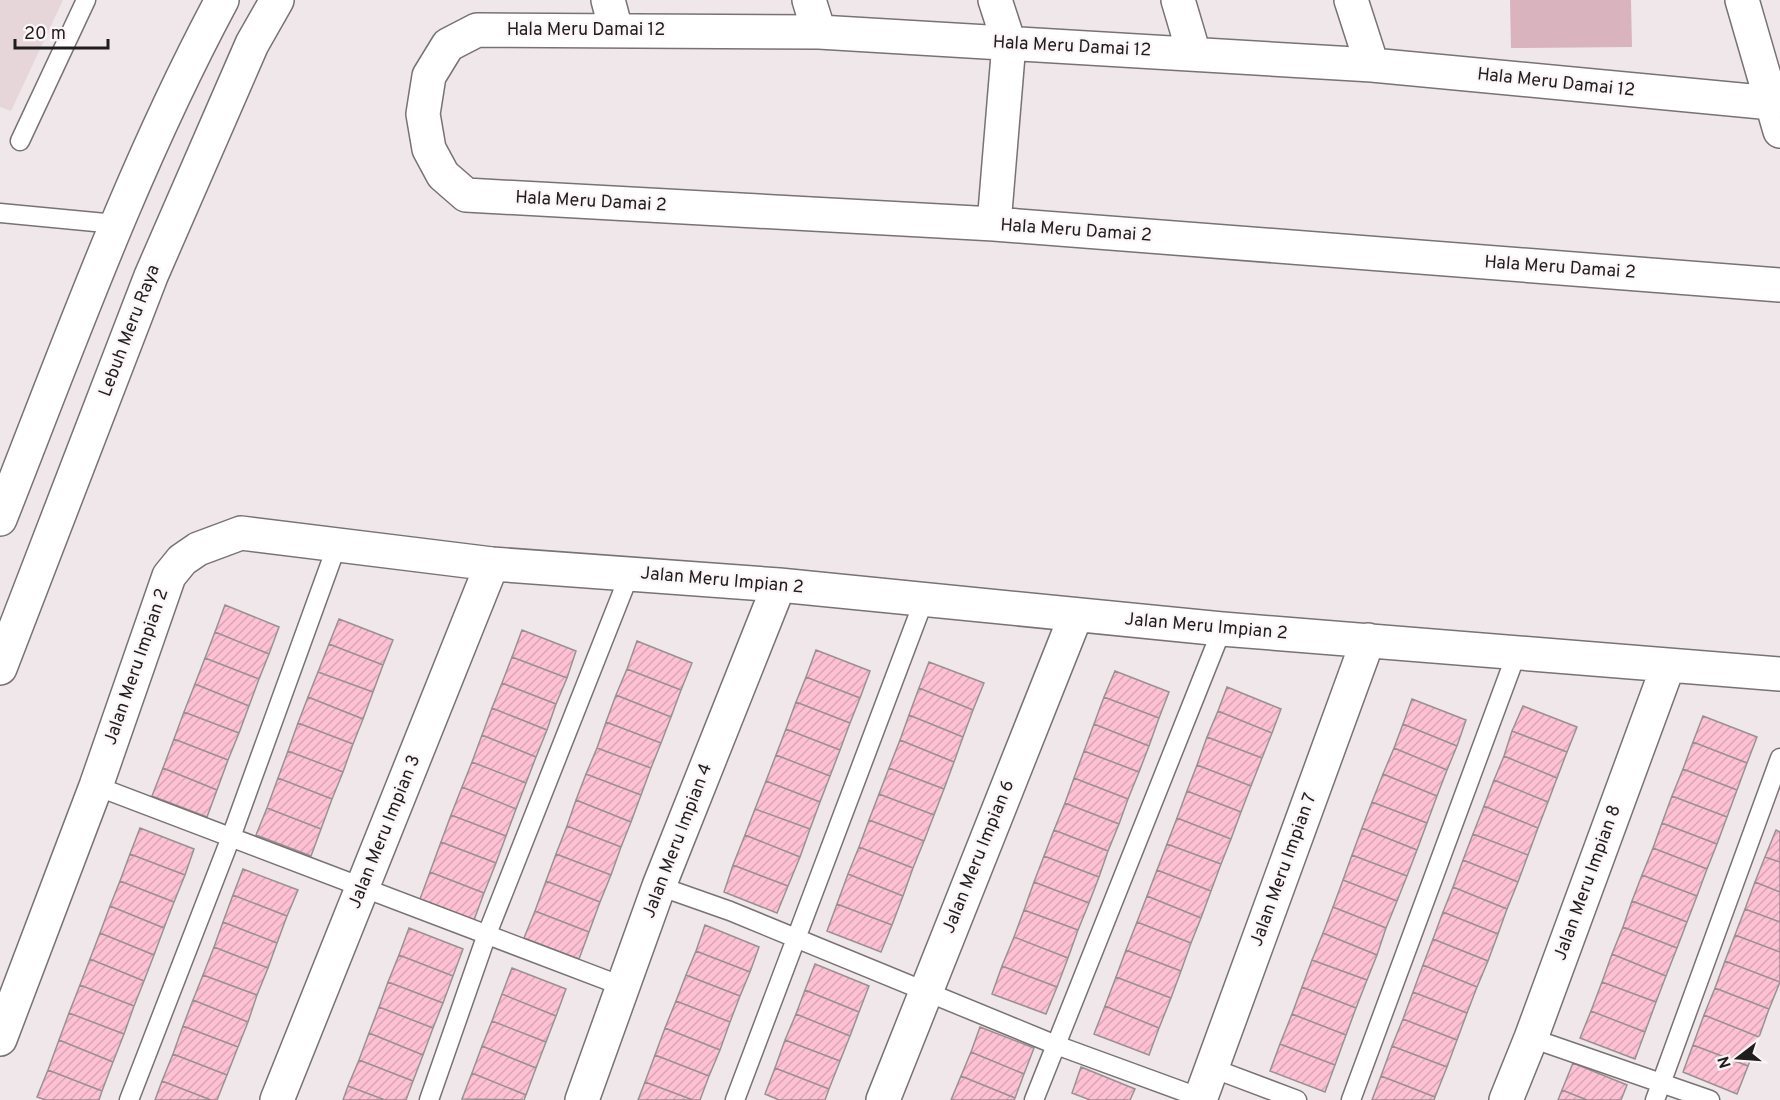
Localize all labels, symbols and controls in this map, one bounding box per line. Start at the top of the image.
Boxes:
scale bar [15,12,108,50]
street label: Hala Meru Damai 12 [507,19,665,42]
text: 20 m [24,23,66,46]
street label: Hala Meru Damai 12 [992,31,1152,63]
street label: Hala Meru Damai 12 [1476,63,1636,103]
street label: Hala Meru Damai 2 [515,187,667,217]
street label: Hala Meru Damai 2 [999,214,1153,248]
street label: Hala Meru Damai 2 [1483,251,1637,285]
street label: Lebuh Meru Raya [94,262,166,400]
street label: Jalan Meru Impian 2 [639,562,805,600]
street label: Jalan Meru Impian 2 [99,586,175,748]
street label: Jalan Meru Impian 2 [1123,608,1289,646]
street label: Jalan Meru Impian 3 [344,752,426,912]
street label: Jalan Meru Impian 4 [638,760,718,922]
street label: Jalan Meru Impian 6 [938,777,1020,937]
street label: Jalan Meru Impian 7 [1246,790,1322,950]
street label: Jalan Meru Impian 8 [1549,802,1627,964]
north arrow [1708,1028,1768,1088]
text: N [1714,1053,1737,1070]

